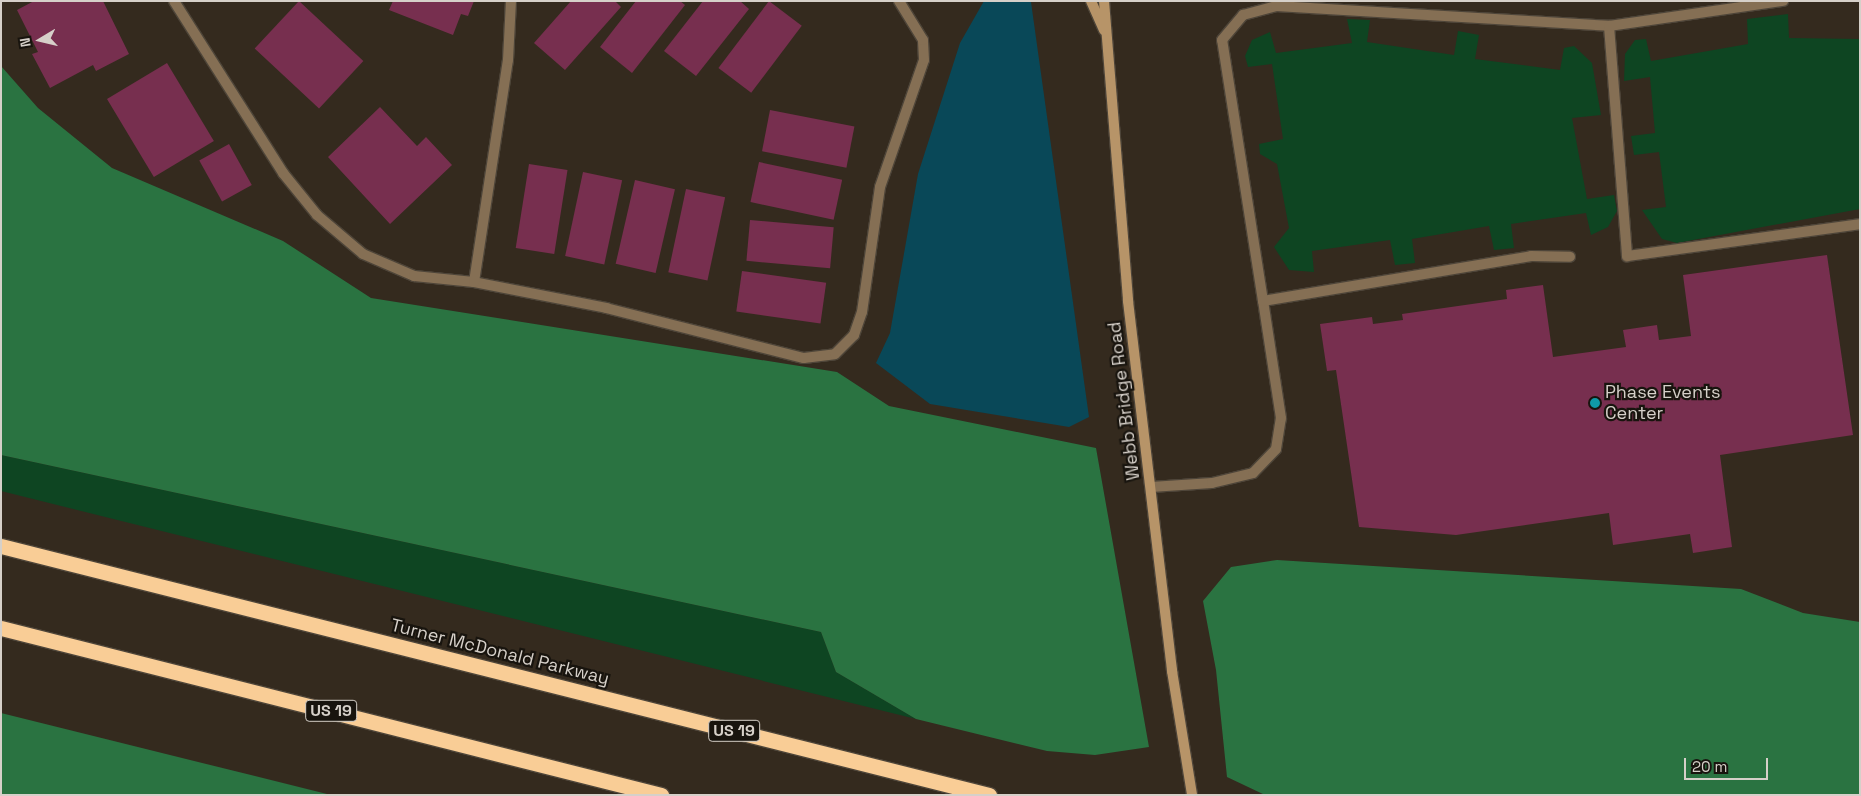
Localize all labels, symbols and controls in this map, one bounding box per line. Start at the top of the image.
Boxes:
north arrow [15,15,65,65]
text: N [16,36,35,48]
street label: Webb Bridge Road [1104,320,1144,482]
place label: Phase Events Center [1605,382,1721,424]
marker: Phase Events Center [1589,397,1601,409]
street label: Turner McDonald Parkway [389,614,611,690]
road number: US 19 [305,698,357,724]
road number: US 19 [708,718,760,744]
scale bar [1686,748,1770,780]
text: 20 m [1692,757,1727,776]

